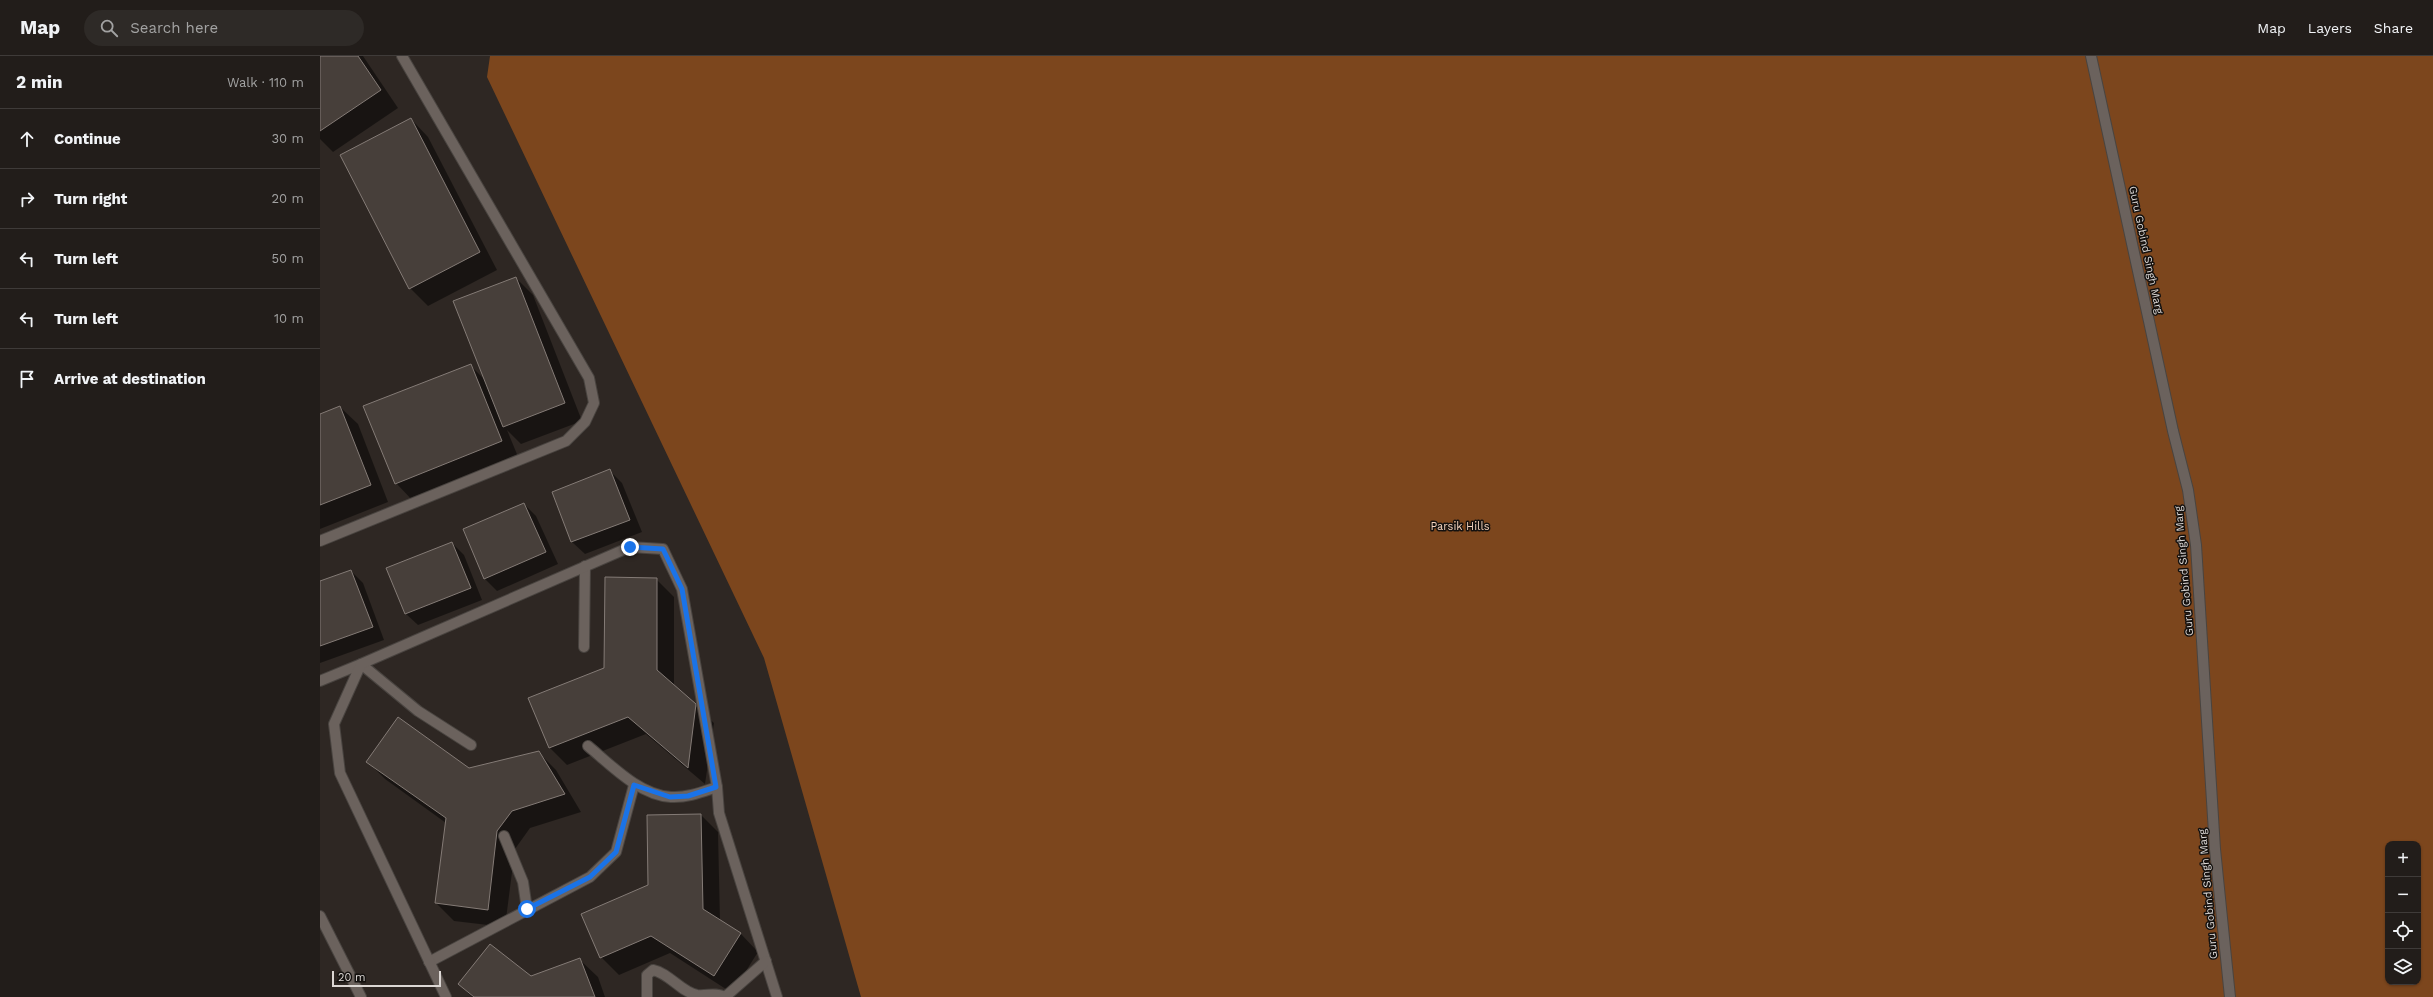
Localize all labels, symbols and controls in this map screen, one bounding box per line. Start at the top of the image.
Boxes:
search box [84,10,364,46]
text: Map [20,16,60,39]
icon: search [98,17,120,39]
text: Search here [130,19,218,37]
text: Map [2257,20,2286,36]
text: Layers [2308,20,2352,36]
text: Share [2374,20,2413,36]
text: 2 min [16,72,62,92]
text: Walk · 110 m [227,75,304,90]
icon: ahead [16,128,38,150]
text: Continue [54,130,121,148]
text: 30 m [272,131,304,146]
street label: Guru Gobind Singh Marg [2126,185,2166,315]
icon: right [16,188,38,210]
text: Turn right [54,190,127,208]
text: 20 m [272,191,304,206]
icon: left [16,248,38,270]
text: Turn left [54,250,118,268]
text: 50 m [272,251,304,266]
icon: left [16,308,38,330]
text: Turn left [54,310,118,328]
text: 10 m [274,311,304,326]
icon: arrive [16,368,38,390]
text: Arrive at destination [54,370,206,388]
street label: Guru Gobind Singh Marg [2172,505,2196,637]
park label: Parsik Hills [1430,520,1490,533]
route end [621,538,639,556]
street label: Guru Gobind Singh Marg [2196,828,2220,960]
map controls [2385,841,2421,985]
button: + [2385,841,2421,877]
button: − [2385,877,2421,913]
route start [518,900,536,918]
button: locate [2385,913,2421,949]
button: layers [2385,949,2421,985]
scale bar [332,969,441,988]
text: 20 m [338,971,366,984]

